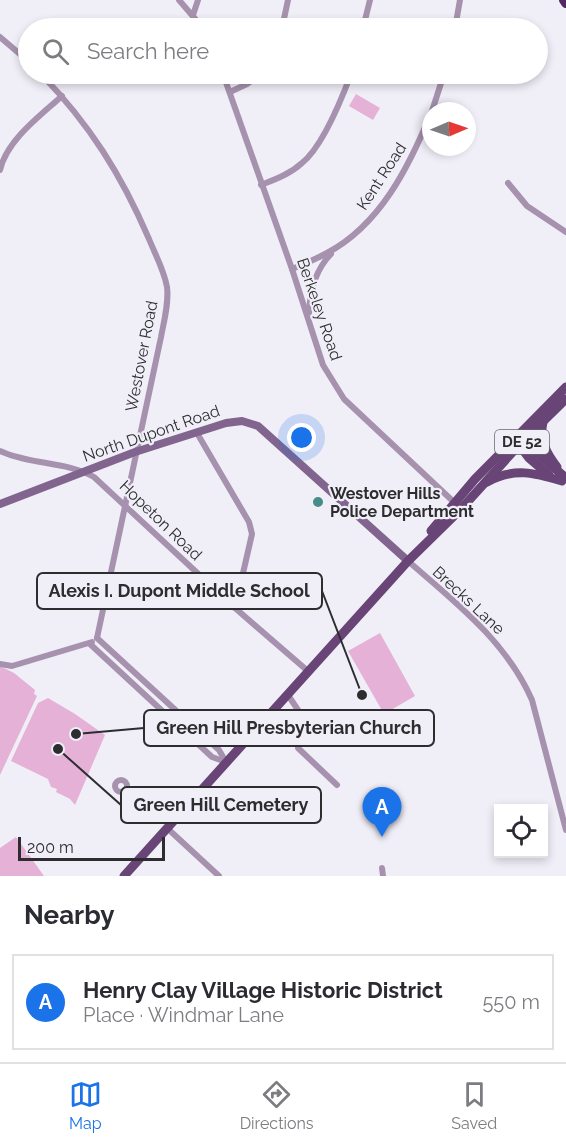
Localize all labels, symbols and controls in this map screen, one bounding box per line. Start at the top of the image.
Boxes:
search box [18,18,548,84]
icon: search [39,35,72,68]
text: Search here [87,38,209,64]
north arrow [422,102,476,156]
street label: Kent Road [353,139,410,213]
street label: Berkeley Road [293,255,346,363]
street label: Westover Road [121,299,162,413]
street label: North Dupont Road [80,401,222,466]
your location [287,423,316,452]
road number: DE 52 [495,430,549,454]
street label: Hopeton Road [116,476,206,564]
place label: Westover Hills Police Department [330,484,474,521]
marker: Westover Hills Police Department [311,495,325,509]
street label: Brecks Lane [429,562,509,638]
callout: Alexis I. Dupont Middle School [37,573,322,609]
text: Alexis I. Dupont Middle School [48,580,310,601]
callout: Green Hill Presbyterian Church [144,710,434,746]
text: Green Hill Presbyterian Church [156,717,422,738]
callout: Green Hill Cemetery [121,787,321,823]
pin: A [362,788,401,837]
text: Green Hill Cemetery [134,794,309,815]
map controls [494,804,548,858]
button: locate [494,804,548,858]
scale bar [18,834,165,862]
text: 200 m [27,838,74,857]
text: Nearby [24,900,114,930]
text: Henry Clay Village Historic District [83,977,443,1003]
text: A [39,990,52,1014]
text: 550 m [482,990,540,1014]
text: Place · Windmar Lane [83,1003,284,1027]
tab: Map [69,1078,102,1133]
tab: Directions [240,1078,314,1133]
tab: Saved [451,1078,497,1133]

